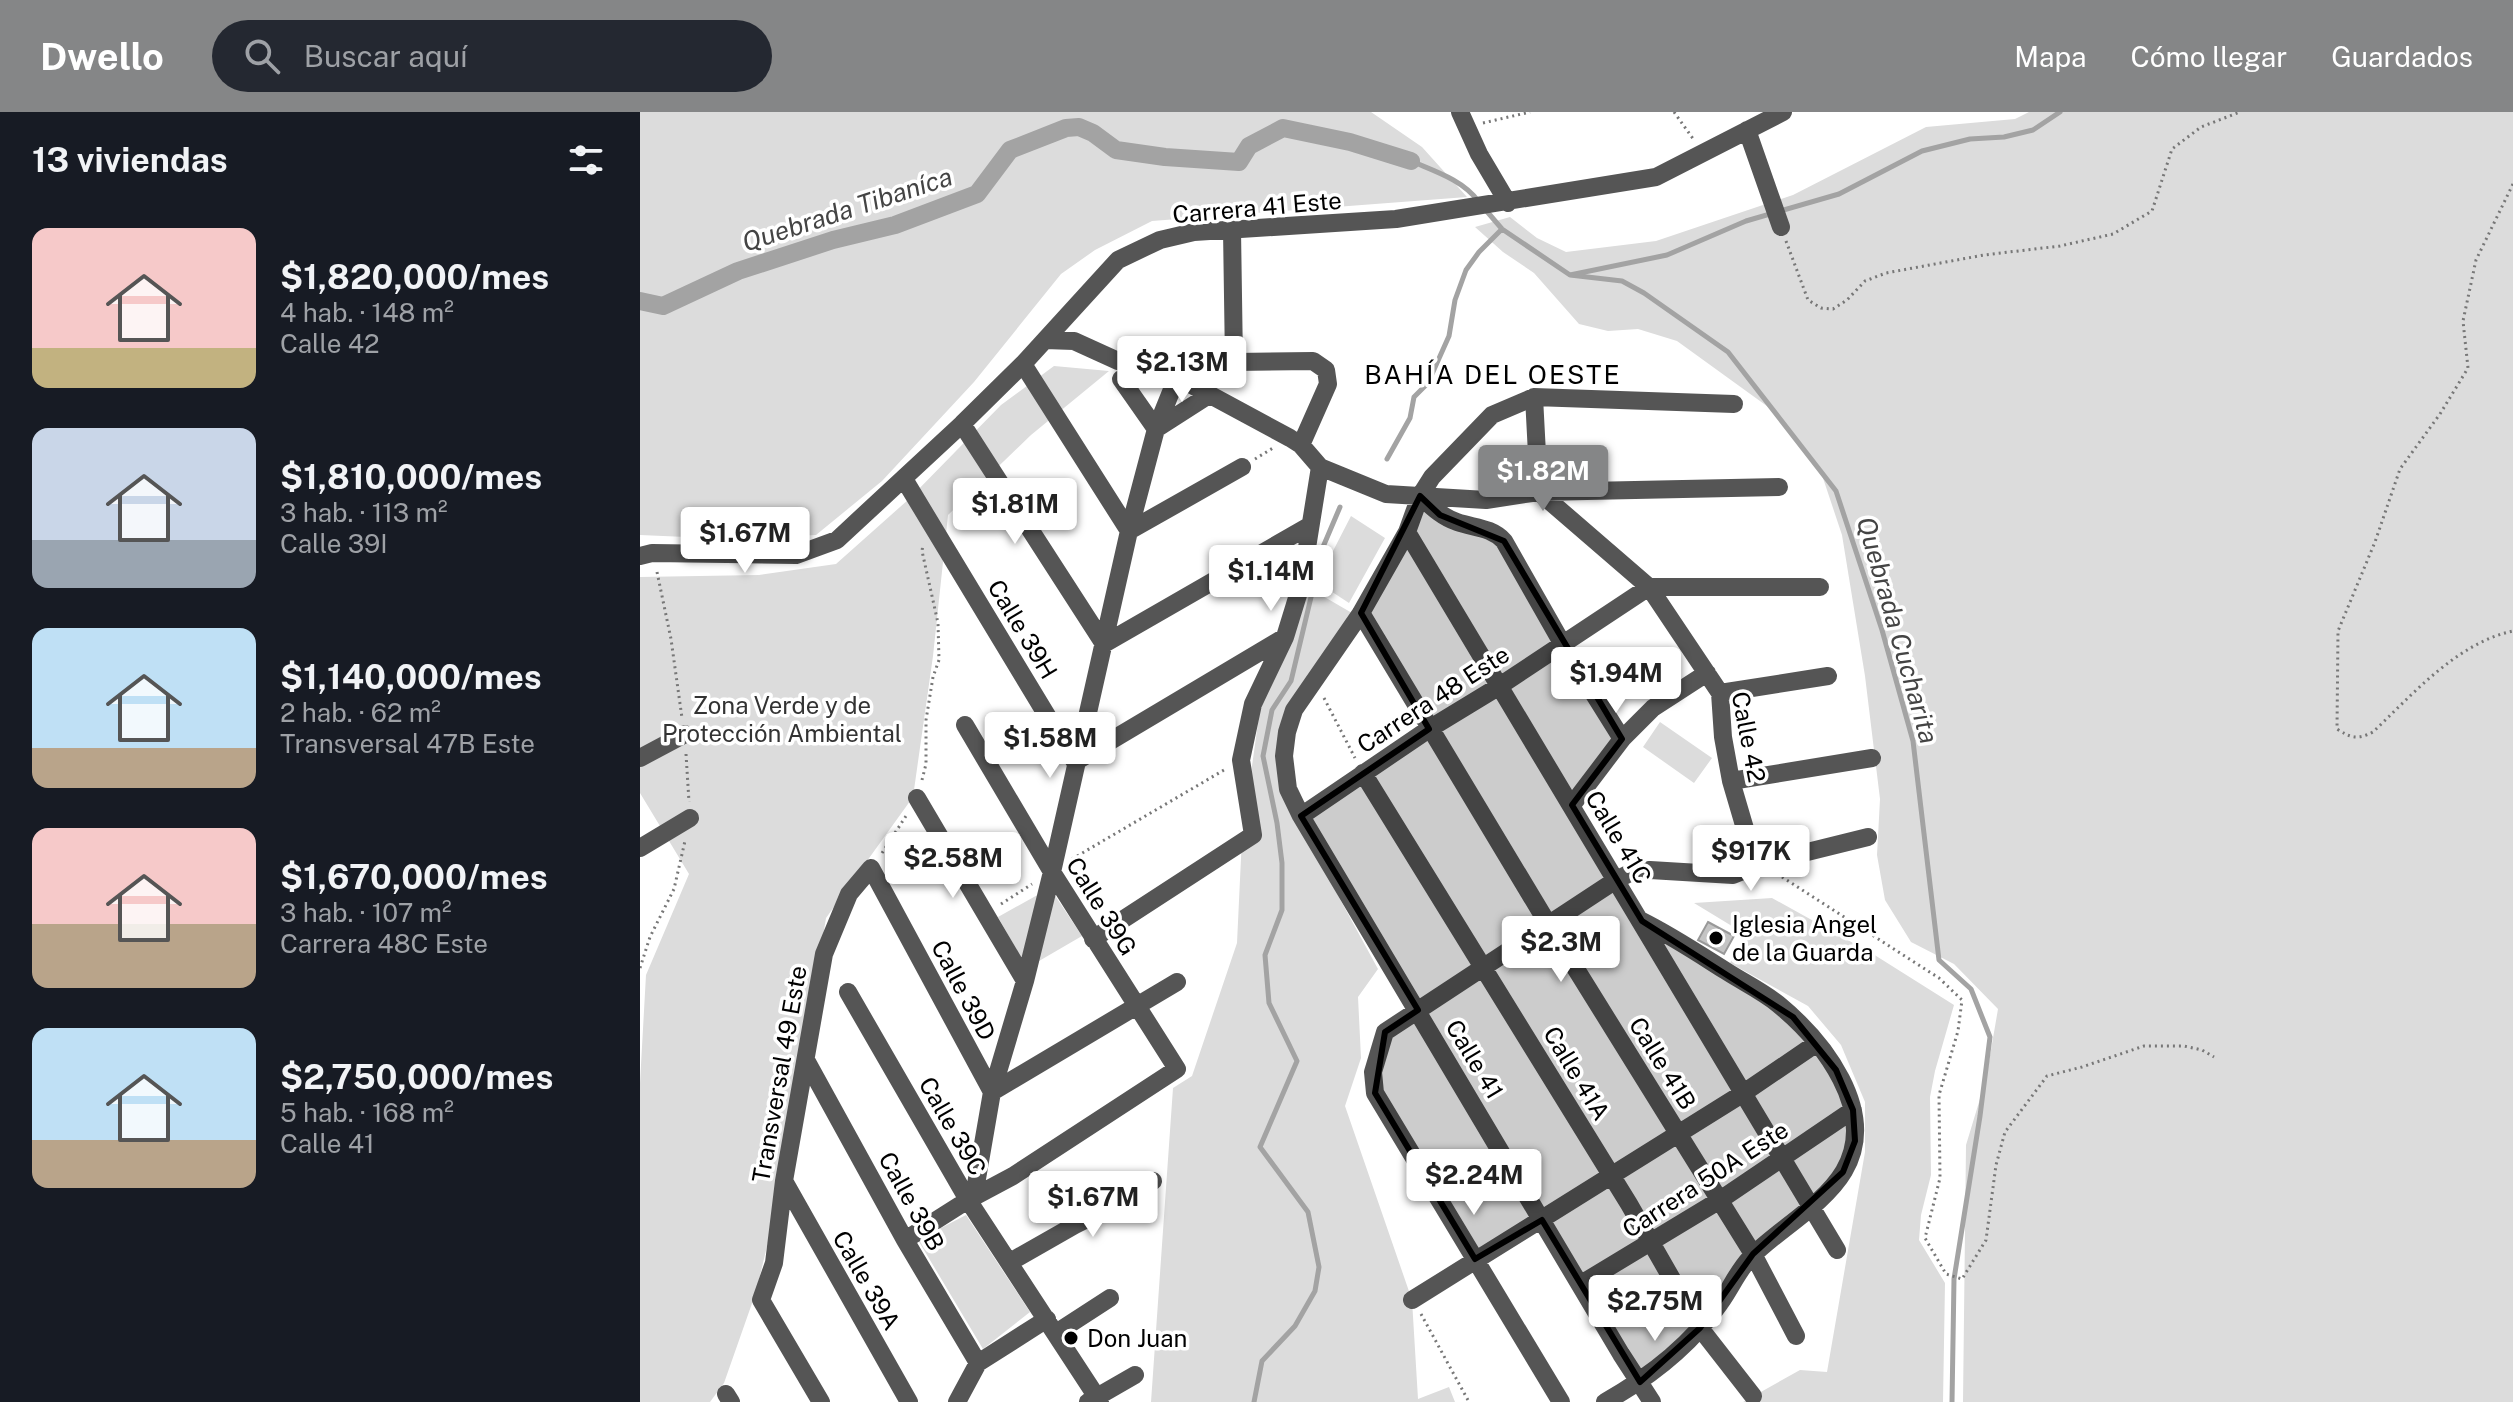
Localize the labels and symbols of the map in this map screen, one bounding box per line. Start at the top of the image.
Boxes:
water label: Quebrada Tibaníca [738,160,956,258]
street label: Carrera 41 Este [1171,186,1343,228]
pin: $2.13M [1117,336,1247,404]
district label: BAHÍA DEL OESTE [1364,359,1622,390]
pin: $1.82M [1478,445,1608,513]
pin: $1.81M [950,478,1080,546]
pin: $1.67M [680,507,810,575]
water label: Quebrada Cucharita [1851,513,1945,747]
pin: $1.14M [1206,545,1336,613]
street label: Calle 39H [982,574,1064,684]
street label: Carrera 48 Este [1352,639,1514,759]
pin: $1.94M [1551,647,1681,715]
street label: Calle 42 [1726,689,1772,785]
park label: Zona Verde y de Protección Ambiental [662,691,902,747]
pin: $1.58M [985,712,1115,780]
street label: Calle 41C [1580,785,1658,889]
pin: $917K [1695,825,1807,893]
pin: $2.58M [888,832,1018,900]
street label: Calle 39G [1061,852,1143,960]
place label: Iglesia Angel de la Guarda [1732,910,1877,966]
pin: $2.3M [1505,916,1617,984]
marker: Iglesia Angel de la Guarda [1707,929,1725,947]
street label: Calle 39D [926,935,1002,1045]
street label: Transversal 49 Este [746,963,812,1185]
street label: Calle 41B [1624,1012,1702,1114]
street label: Calle 41 [1441,1014,1509,1104]
street label: Calle 41A [1538,1021,1616,1125]
street label: Calle 39C [914,1072,992,1180]
street label: Carrera 50A Este [1617,1115,1793,1243]
street label: Calle 39B [873,1147,951,1255]
pin: $2.24M [1409,1149,1539,1217]
pin: $1.67M [1028,1171,1158,1239]
street label: Calle 39A [828,1226,906,1334]
pin: $2.75M [1590,1275,1720,1343]
place label: Don Juan [1087,1324,1187,1352]
marker: Don Juan [1062,1329,1080,1347]

